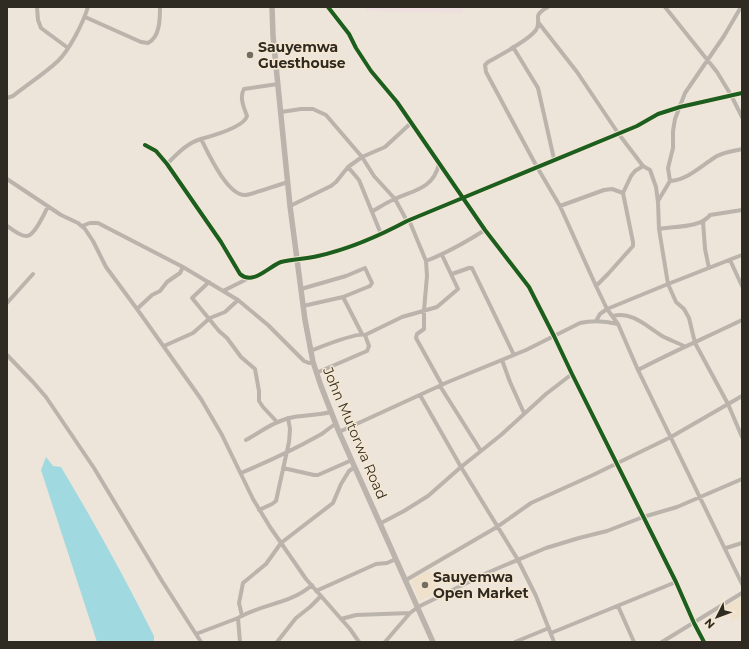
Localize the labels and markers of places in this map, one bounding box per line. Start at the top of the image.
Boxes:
place label: Sauyemwa Guesthouse [258,38,346,72]
marker: Sauyemwa Guesthouse [245,50,255,60]
place label: Sauyemwa Open Market [433,568,529,602]
marker: Sauyemwa Open Market [420,580,430,590]

